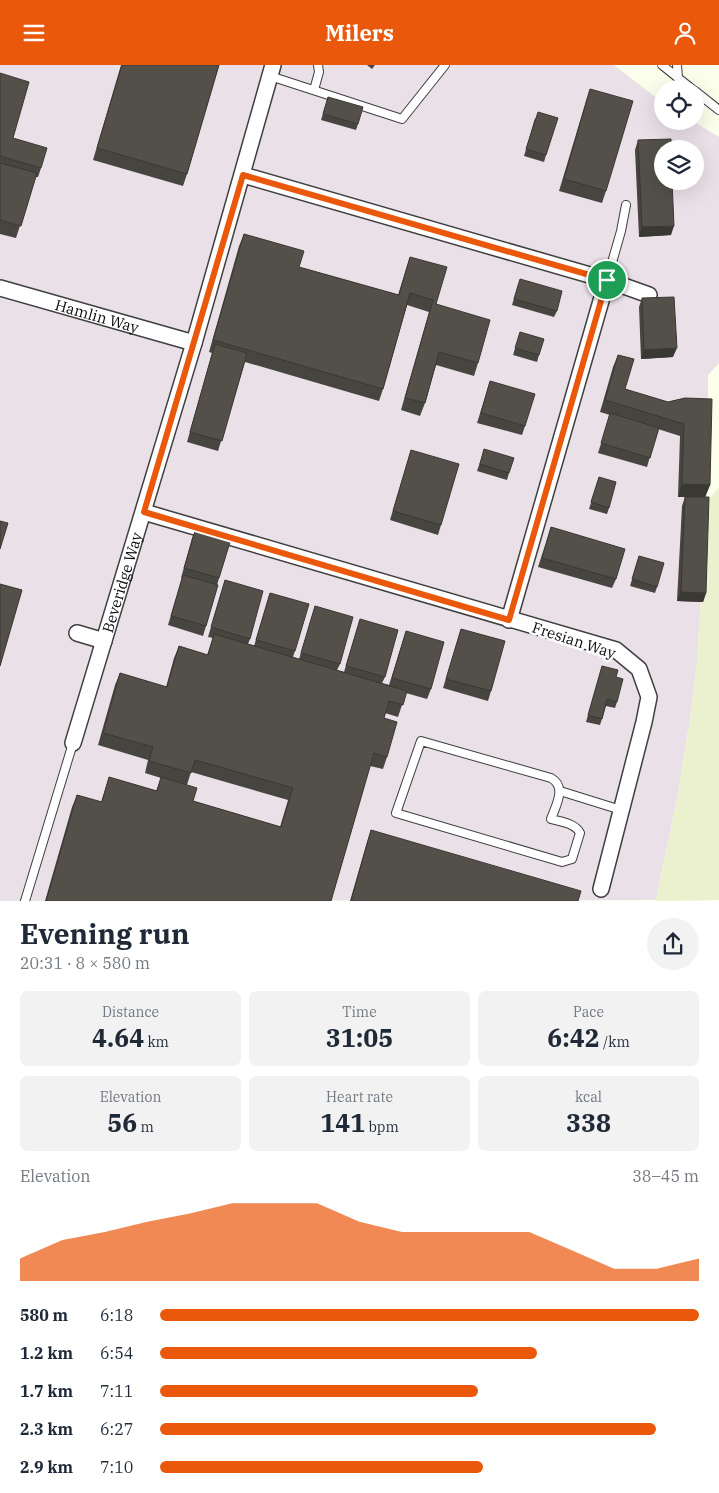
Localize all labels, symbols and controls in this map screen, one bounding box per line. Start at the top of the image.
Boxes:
text: Milers [325,18,394,47]
icon: menu [20,19,48,47]
icon: person [671,19,699,47]
map controls [654,80,704,190]
button: locate [654,80,704,130]
button: layers [654,140,704,190]
pin [586,259,628,301]
icon: arrive [593,266,621,294]
street label: Hamlin Way [53,295,141,336]
street label: Beveridge Way [98,530,146,635]
street label: Fresian Way [530,618,618,662]
text: Evening run [20,915,189,952]
button: share [647,918,699,970]
text: 20:31 · 8 × 580 m [20,953,150,973]
text: Distance [102,1003,159,1021]
text: Time [342,1003,377,1021]
text: Pace [573,1003,604,1021]
text: 4.64 [92,1021,144,1054]
text: 31:05 [326,1021,393,1054]
text: 6:42 [547,1021,600,1054]
text: km [144,1033,169,1051]
text: /km [600,1033,630,1051]
text: Elevation [100,1088,161,1106]
text: Heart rate [326,1088,393,1106]
text: kcal [575,1088,602,1106]
text: 56 [107,1106,137,1139]
text: 141 [320,1106,365,1139]
text: 338 [566,1106,611,1139]
text: m [137,1118,154,1136]
text: bpm [365,1118,399,1136]
text: Elevation [20,1166,90,1186]
text: 38–45 m [632,1166,699,1186]
text: 580 m [20,1305,68,1325]
text: 6:18 [100,1305,133,1325]
text: 1.2 km [20,1343,73,1363]
text: 6:54 [100,1343,133,1363]
text: 1.7 km [20,1381,73,1401]
text: 7:11 [100,1381,133,1401]
text: 2.3 km [20,1419,73,1439]
text: 6:27 [100,1419,133,1439]
text: 2.9 km [20,1457,73,1477]
text: 7:10 [100,1457,133,1477]

